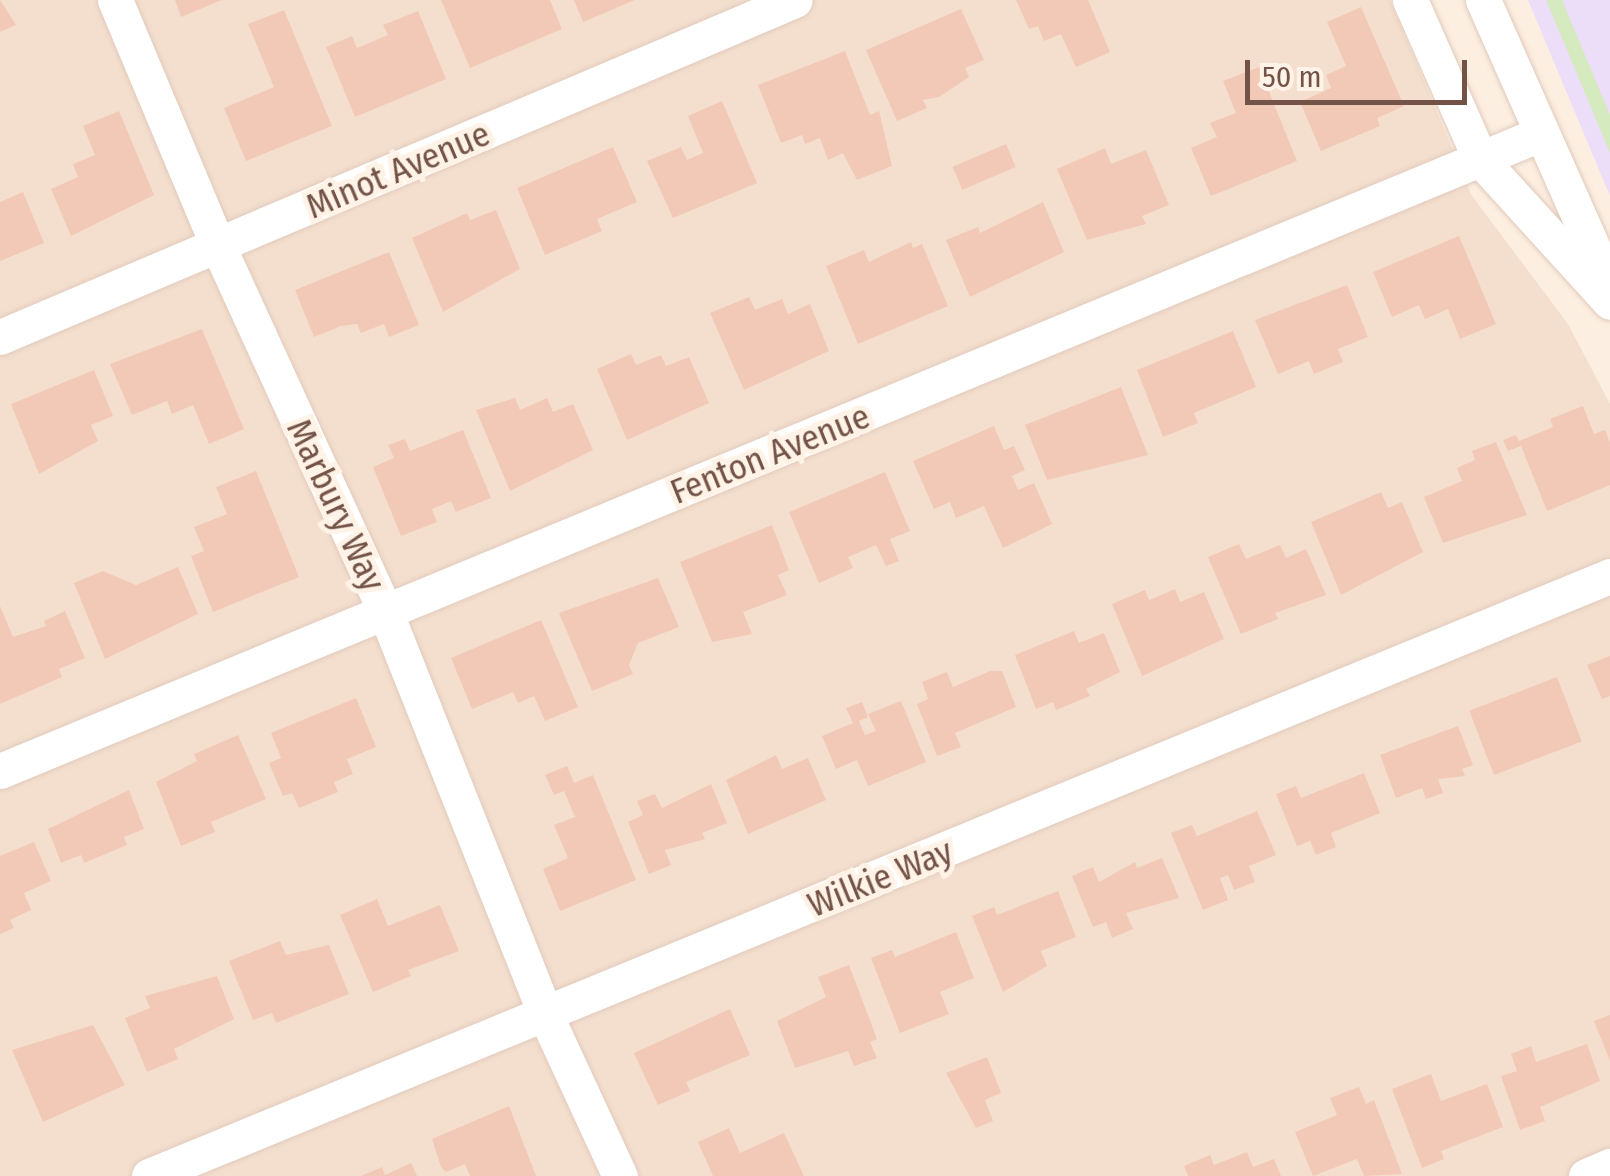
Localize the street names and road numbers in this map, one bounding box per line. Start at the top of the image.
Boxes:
street label: Minot Avenue [300,112,496,228]
street label: Fenton Avenue [664,395,876,513]
street label: Marbury Way [278,412,394,598]
street label: Wilkie Way [802,830,958,926]

